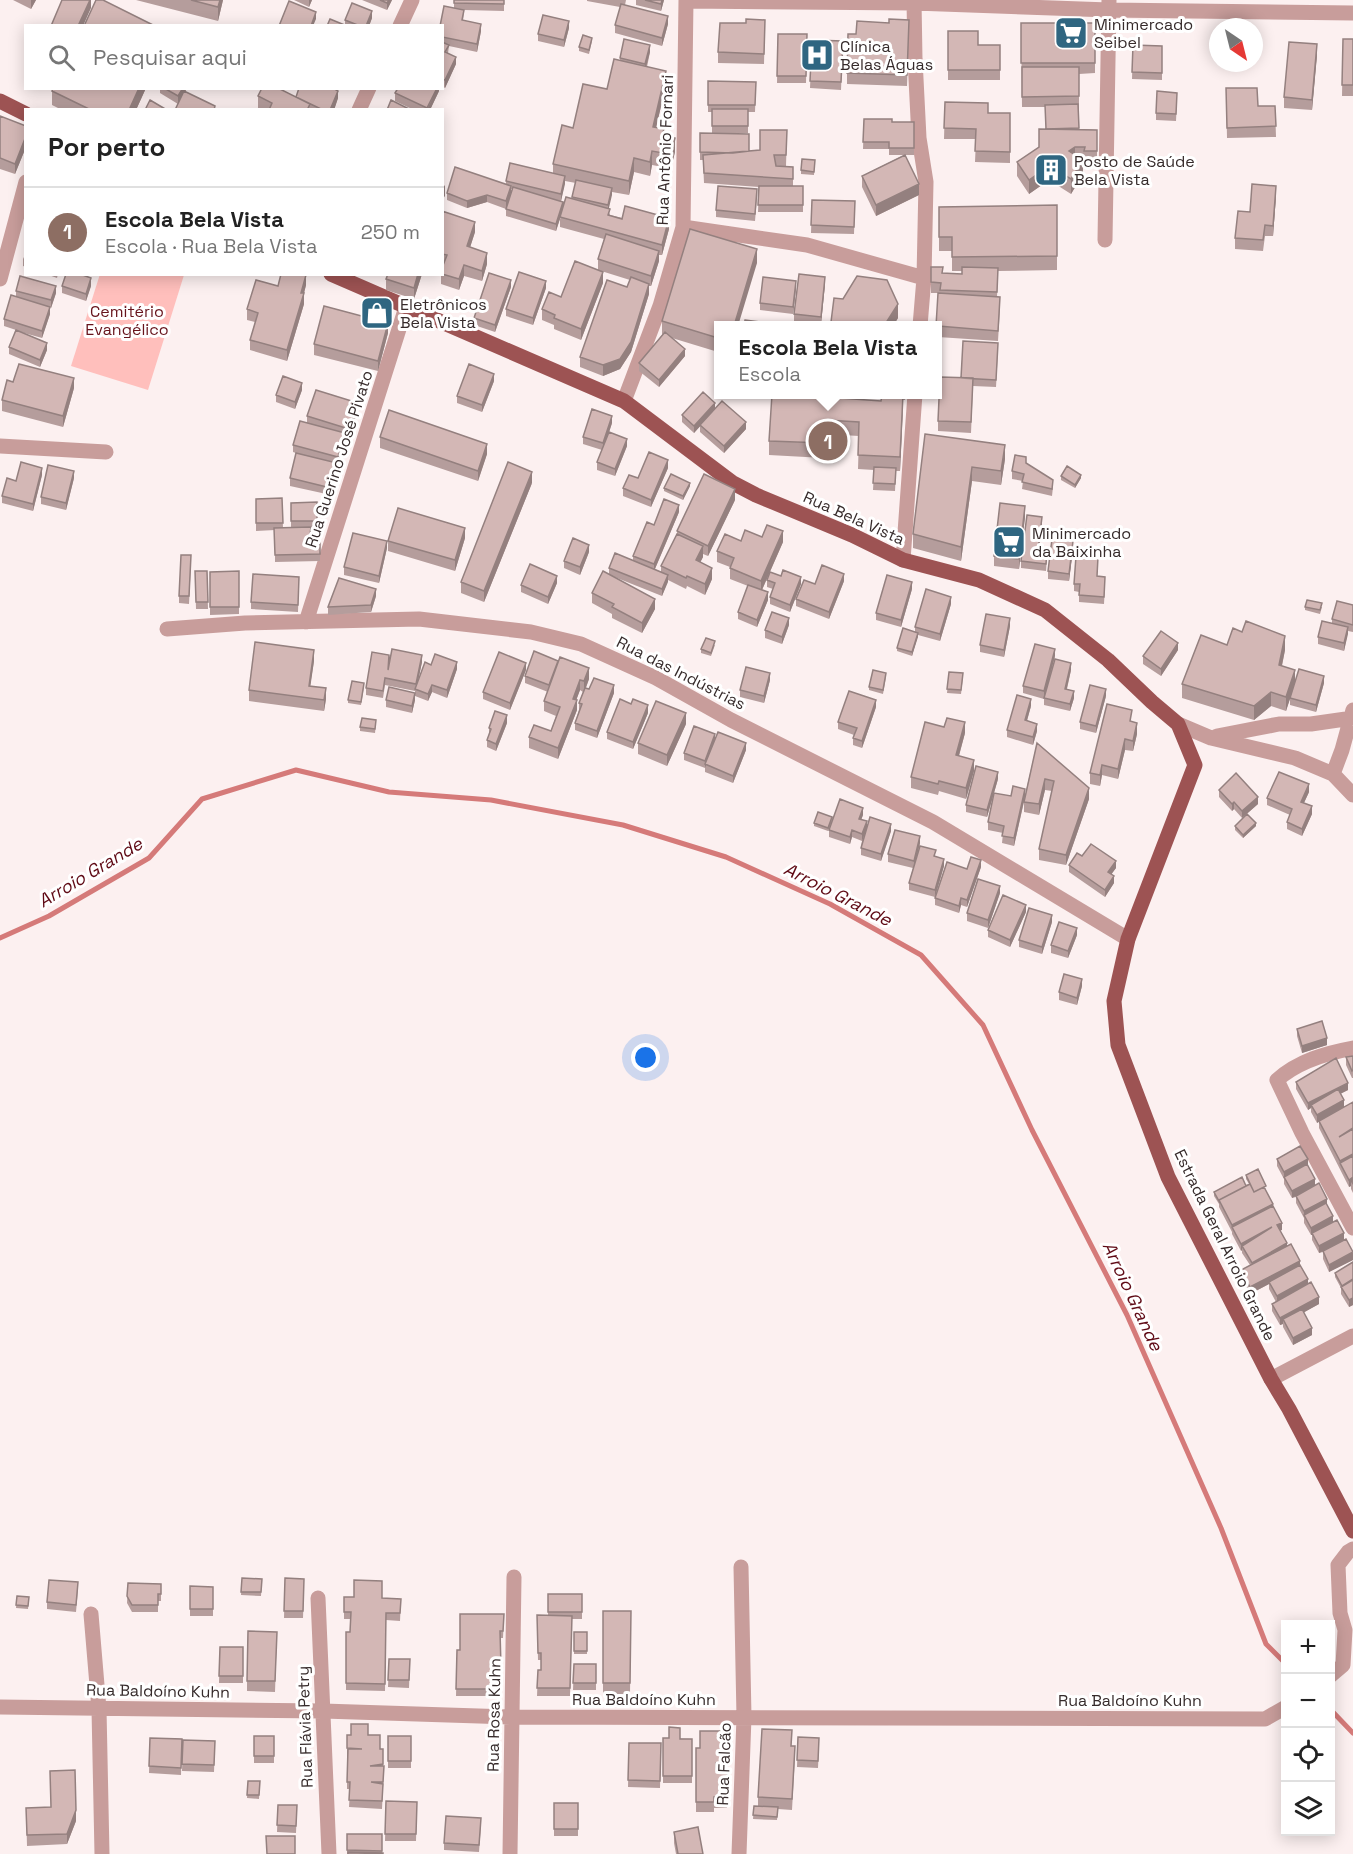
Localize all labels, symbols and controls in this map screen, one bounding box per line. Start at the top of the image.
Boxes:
place label: Minimercado Seibel [1094,14,1193,53]
supermarket icon: Minimercado Seibel [1053,15,1089,51]
north arrow [1209,18,1263,72]
search box [24,24,444,90]
place label: Clínica Belas Águas [840,36,933,75]
hospital icon: Clínica Belas Águas [799,37,835,73]
icon: search [45,41,78,74]
text: Pesquisar aqui [93,43,247,71]
street label: Rua Antônio Fornari [652,74,678,226]
text: Por perto [48,130,165,164]
place label: Posto de Saúde Bela Vista [1074,151,1195,190]
building icon: Posto de Saúde Bela Vista [1033,152,1069,188]
text: Escola Bela Vista [105,205,284,233]
text: 1 [63,219,72,245]
text: 250 m [361,219,420,245]
text: Escola · Rua Bela Vista [105,233,318,259]
place label: Eletrônicos Bela Vista [400,294,487,333]
shop icon: Eletrônicos Bela Vista [359,295,395,331]
park label: Cemitério Evangélico [85,301,169,340]
popup [714,321,942,399]
text: Escola Bela Vista [739,333,917,361]
text: Escola [739,361,801,387]
street label: Rua Guerino José Pivato [300,368,378,550]
pin: 1 [808,418,848,464]
street label: Rua Bela Vista [800,486,908,550]
place label: Minimercado da Baixinha [1032,523,1131,562]
supermarket icon: Minimercado da Baixinha [991,524,1027,560]
street label: Rua das Indústrias [613,631,749,715]
water label: Arroio Grande [34,831,148,912]
water label: Arroio Grande [780,857,897,932]
your location [631,1043,660,1072]
street label: Estrada Geral Arroio Grande [1169,1146,1281,1344]
water label: Arroio Grande [1098,1238,1169,1355]
map controls [1281,1620,1335,1836]
button: + [1281,1620,1335,1674]
street label: Rua Rosa Kuhn [483,1658,505,1772]
street label: Rua Flávia Petry [292,1666,318,1788]
button: − [1281,1674,1335,1728]
street label: Rua Baldoíno Kuhn [86,1679,230,1703]
street label: Rua Baldoíno Kuhn [572,1689,716,1710]
street label: Rua Baldoíno Kuhn [1058,1690,1202,1711]
street label: Rua Falcão [712,1722,736,1806]
button: locate [1281,1728,1335,1782]
button: layers [1281,1782,1335,1836]

